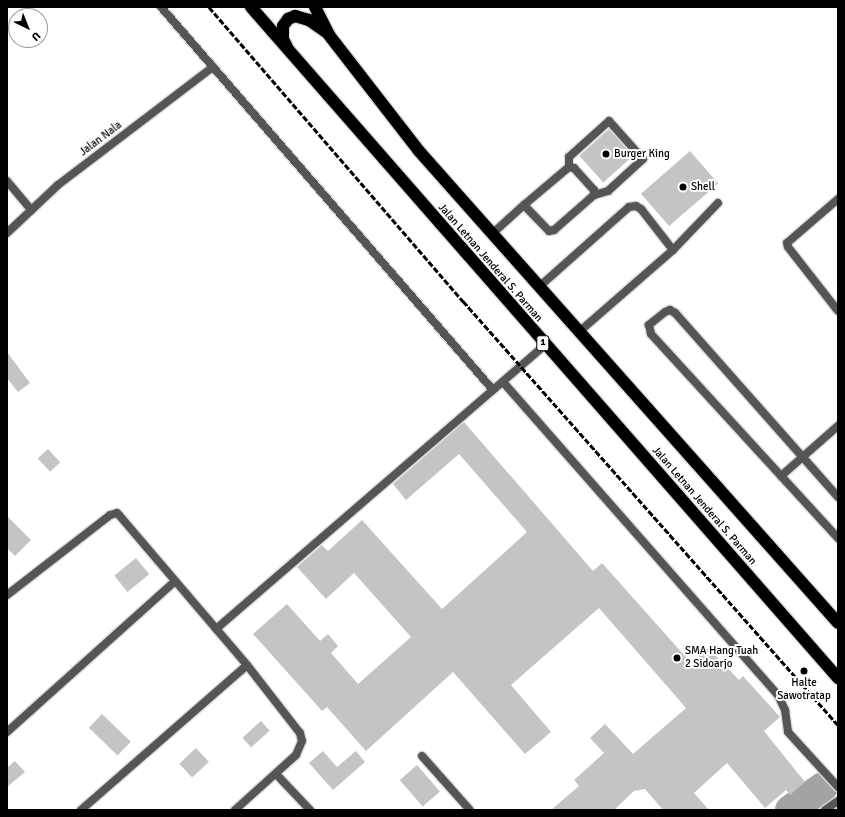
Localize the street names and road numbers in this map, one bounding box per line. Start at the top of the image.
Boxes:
street label: Jalan Nala [77,119,125,159]
street label: Jalan Letnan Jenderal S. Parman [435,201,545,325]
road number: 1 [536,335,550,351]
street label: Jalan Letnan Jenderal S. Parman [649,444,759,568]

